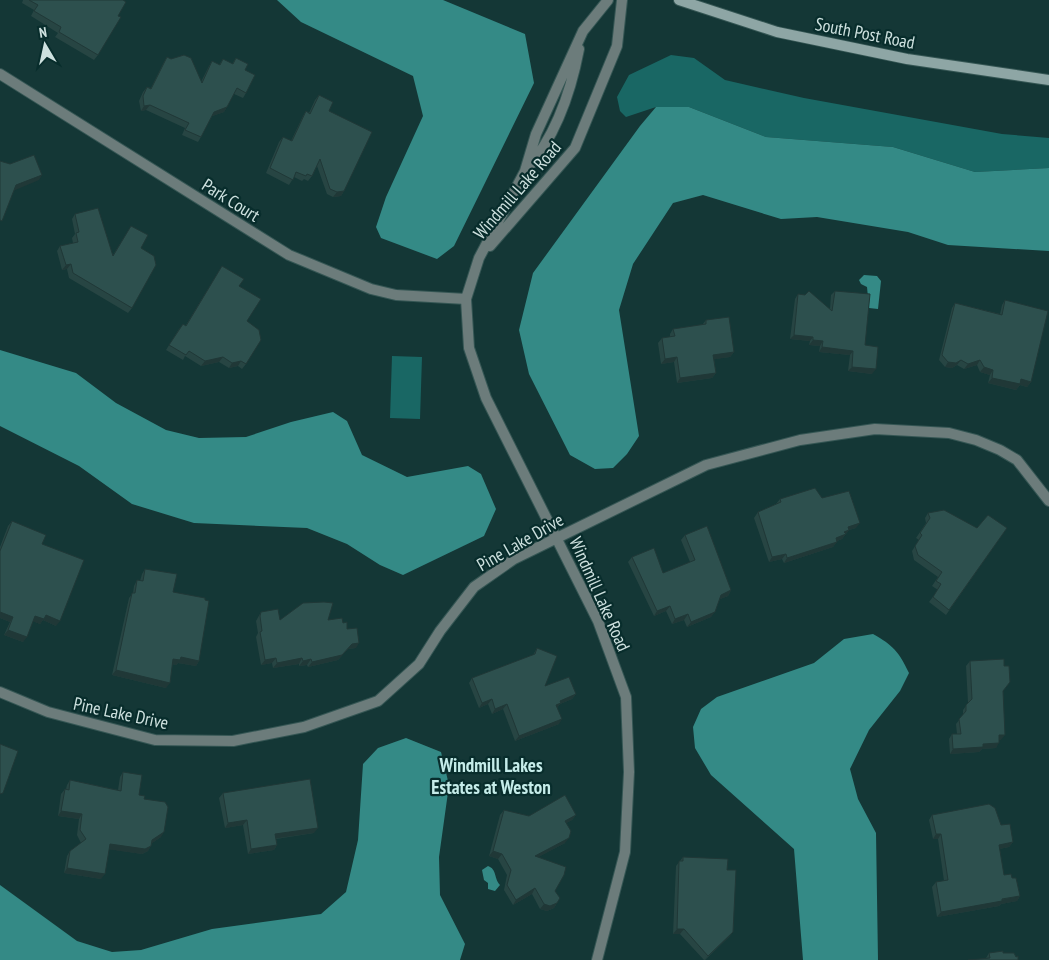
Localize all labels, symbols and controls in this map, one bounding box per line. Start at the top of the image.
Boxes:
street label: South Post Road [813,12,917,54]
north arrow [20,20,70,70]
text: N [38,23,48,42]
street label: Windmill Lake Road [468,136,566,244]
street label: Park Court [198,173,264,227]
street label: Pine Lake Drive [473,508,567,576]
street label: Windmill Lake Road [565,533,635,655]
street label: Pine Lake Drive [71,692,171,734]
district label: Windmill Lakes Estates at Weston [431,753,551,799]

